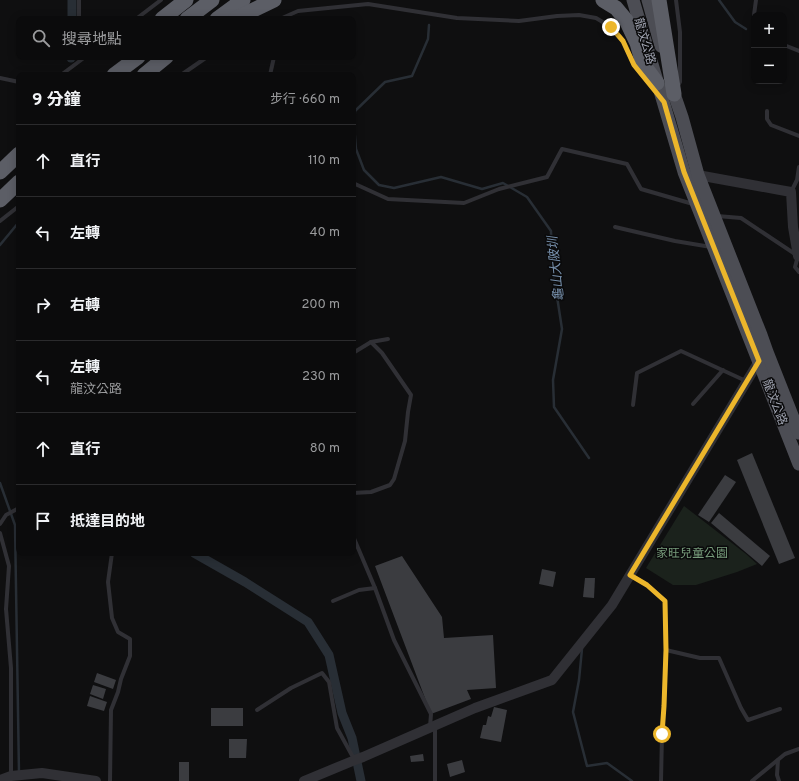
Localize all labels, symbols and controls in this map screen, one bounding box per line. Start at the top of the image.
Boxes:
map controls [751,12,787,84]
button: + [751,12,787,48]
search box [16,16,356,60]
street label: 龍汶公路 [630,16,658,67]
route end [602,18,620,36]
icon: search [30,27,52,49]
text: 搜尋地點 [62,31,122,50]
button: − [751,48,787,84]
text: 9 分鐘 [32,90,81,112]
text: 步行 · 660 m [270,92,340,108]
icon: ahead [32,150,54,172]
text: 直行 [70,153,100,172]
text: 110 m [308,153,340,169]
icon: left [32,222,54,244]
text: 左轉 [70,225,100,244]
text: 40 m [310,225,340,241]
water label: 龜山大陂圳 [545,234,568,302]
icon: right [32,294,54,316]
text: 右轉 [70,297,100,316]
text: 200 m [301,297,340,313]
text: 左轉 [70,359,100,378]
icon: left [32,366,54,388]
text: 230 m [302,369,340,385]
street label: 龍汶公路 [758,377,790,428]
text: 龍汶公路 [70,382,122,398]
icon: ahead [32,438,54,460]
text: 直行 [70,441,100,460]
text: 80 m [310,441,340,457]
icon: arrive [32,510,54,532]
text: 抵達目的地 [70,513,145,532]
park label: 家旺兒童公園 [656,546,728,562]
route start [653,725,671,743]

